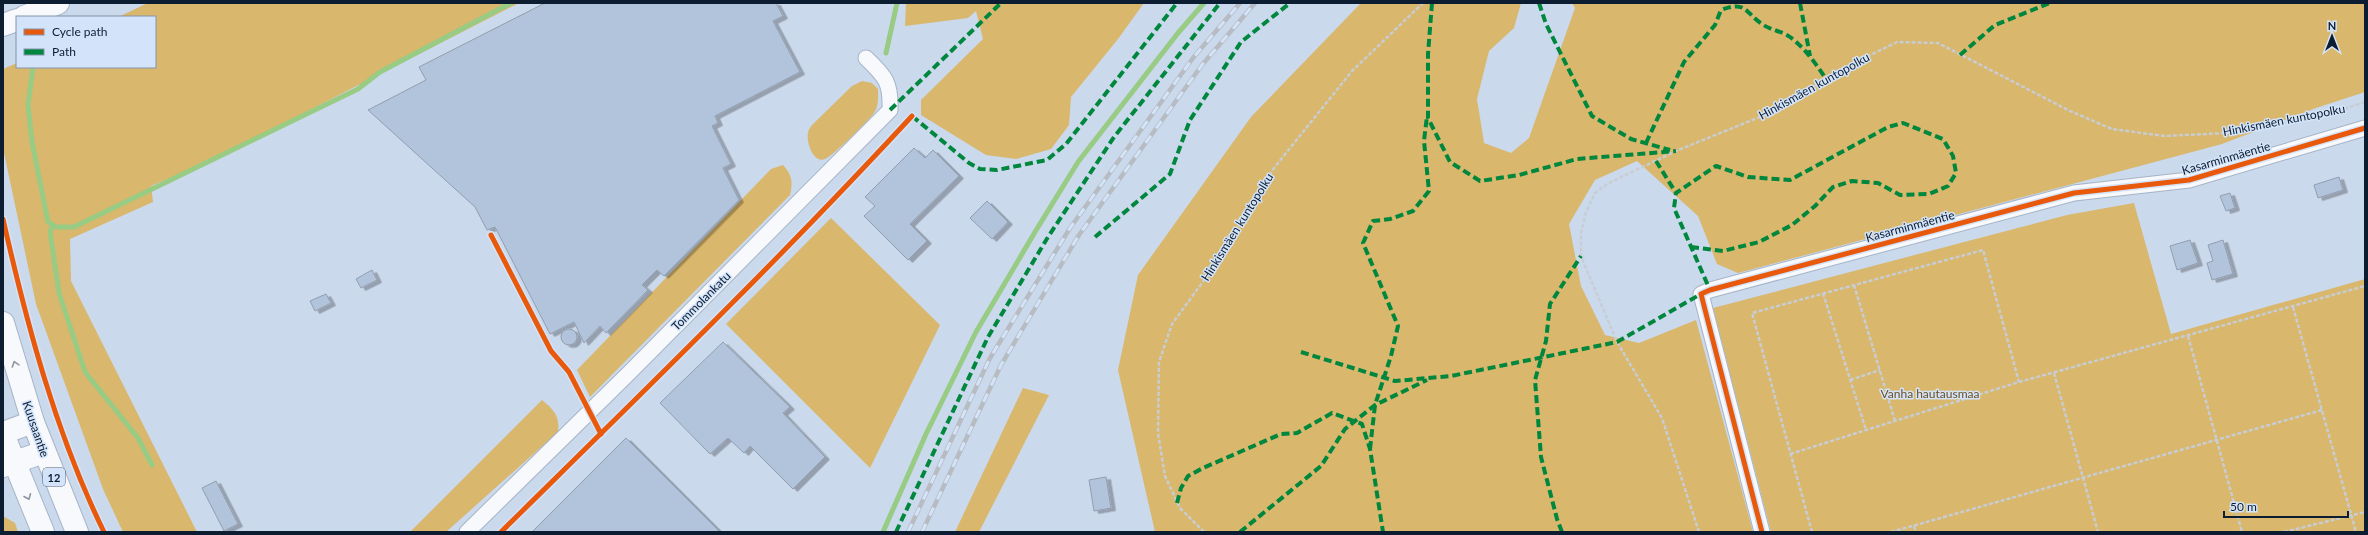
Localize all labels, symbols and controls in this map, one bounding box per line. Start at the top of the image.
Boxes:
legend [16,16,156,68]
north arrow [2312,16,2352,56]
text: N [2328,19,2336,32]
text: Cycle path [52,24,107,39]
text: Path [52,44,76,59]
street label: Hinkismäen kuntopolku [1756,49,1872,123]
street label: Hinkismäen kuntopolku [2222,101,2346,139]
street label: Kasarminmäentie [2180,138,2272,178]
street label: Hinkismäen kuntopolku [1198,170,1276,284]
street label: Kasarminmäentie [1864,207,1956,245]
street label: Tommolankatu [668,268,734,334]
one-way arrow [11,361,20,368]
park label: Vanha hautausmaa [1881,386,1980,401]
street label: Kuusaantie [19,399,53,459]
road number: 12 [43,468,65,486]
scale bar [2224,493,2348,519]
one-way arrow [24,494,32,501]
text: 50 m [2230,499,2257,514]

